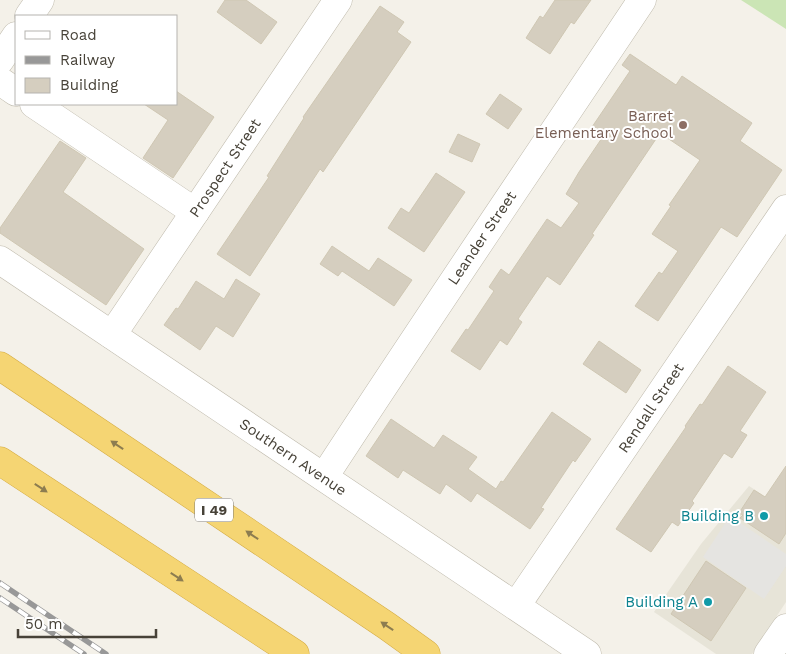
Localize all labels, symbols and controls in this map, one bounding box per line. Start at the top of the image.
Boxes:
legend [15,15,178,105]
text: Road [60,26,97,44]
text: Railway [60,51,115,69]
text: Building [60,76,118,94]
place label: Barret Elementary School [535,107,674,142]
street label: Prospect Street [185,115,265,221]
marker: Barret Elementary School [677,119,689,131]
street label: Leander Street [444,187,520,288]
street label: Rendall Street [614,359,688,456]
street label: Southern Avenue [236,415,350,499]
one-way arrow [110,440,124,449]
one-way arrow [34,483,47,493]
road number: I 49 [195,498,233,522]
place label: Building B [681,507,754,525]
marker: Building B [758,510,770,522]
one-way arrow [245,530,258,540]
one-way arrow [170,572,184,582]
place label: Building A [625,593,698,611]
marker: Building A [702,596,714,608]
scale bar [18,606,155,638]
text: 50 m [25,615,62,633]
one-way arrow [380,621,393,631]

